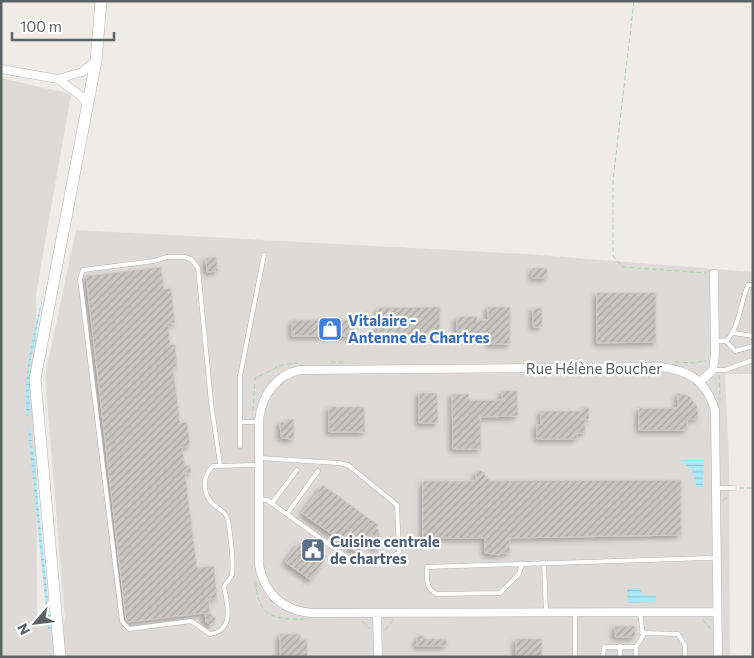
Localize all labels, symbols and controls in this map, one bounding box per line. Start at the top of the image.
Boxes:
scale bar [12,10,115,42]
text: 100 m [20,17,62,35]
place label: Vitalaire - Antenne de Chartres [348,311,490,346]
shop icon: Vitalaire - Antenne de Chartres [317,316,343,342]
street label: Rue Hélène Boucher [526,359,662,377]
place label: Cuisine centrale de chartres [330,532,440,567]
public building icon: Cuisine centrale de chartres [300,537,326,563]
north arrow [10,598,60,648]
text: N [13,621,33,638]

